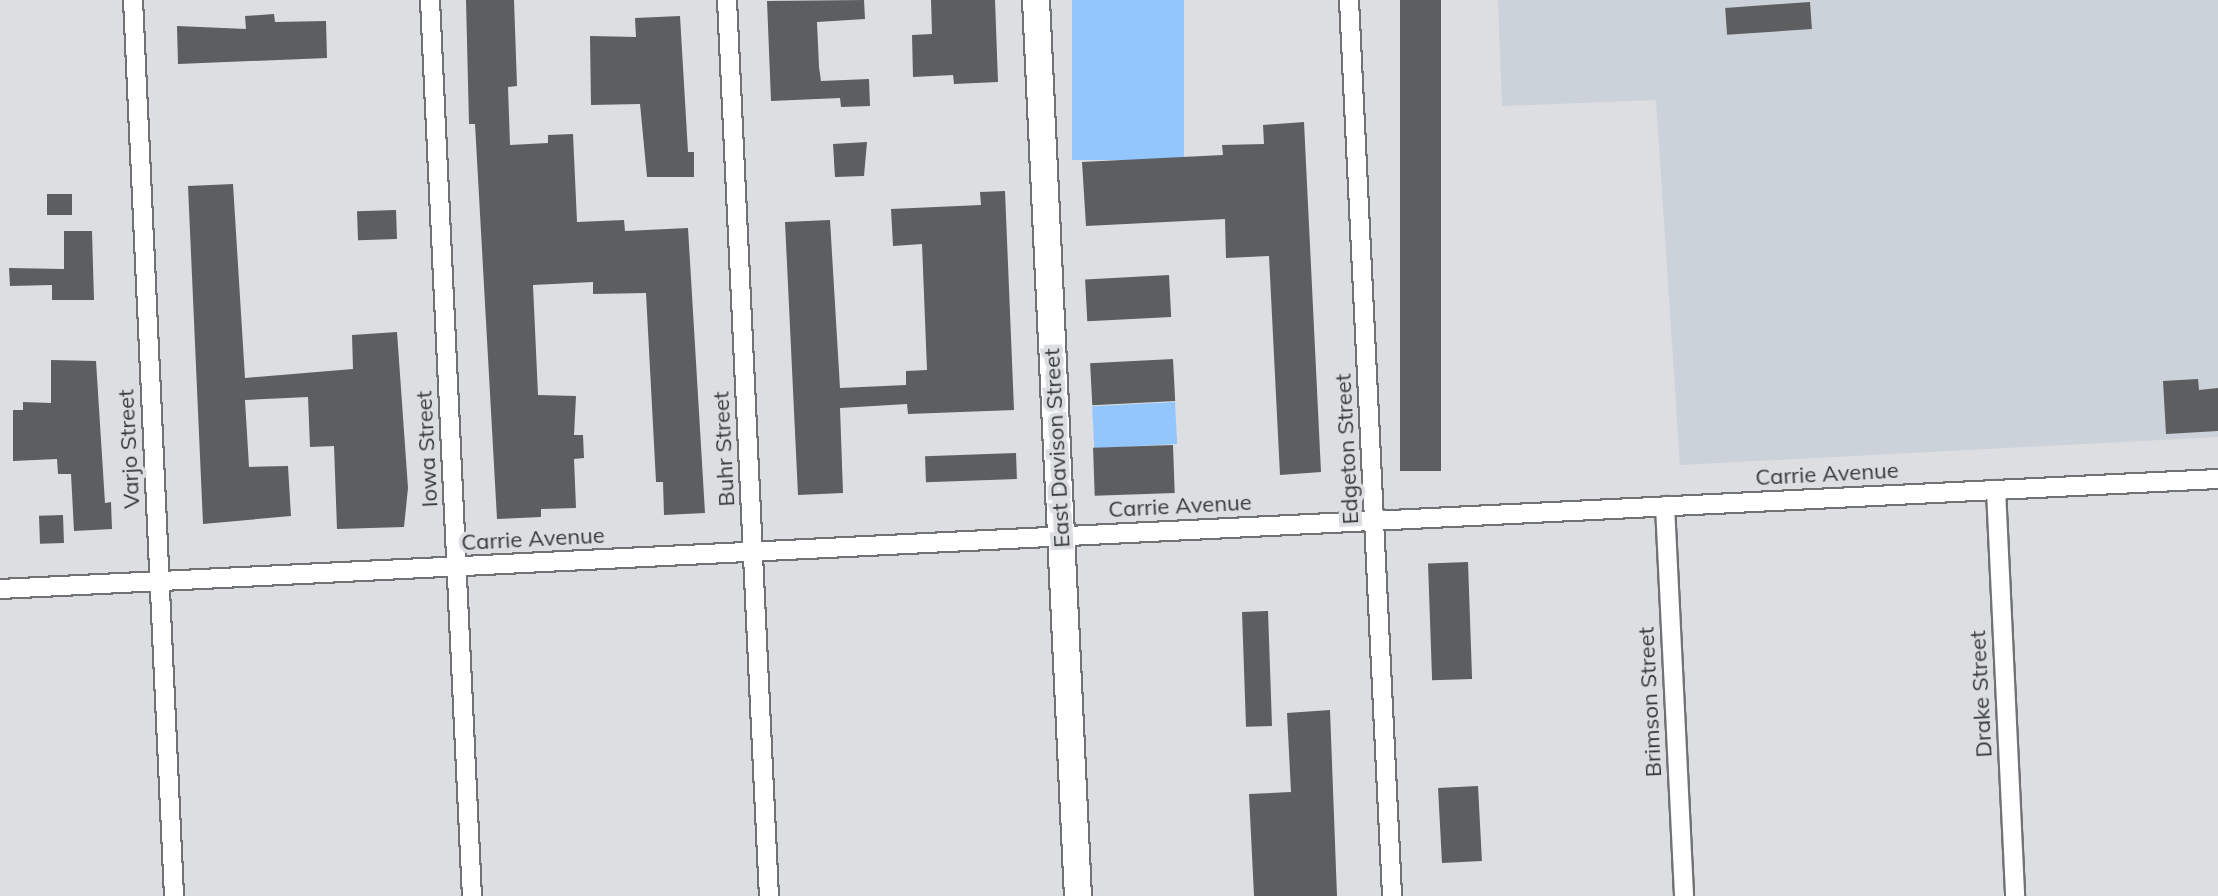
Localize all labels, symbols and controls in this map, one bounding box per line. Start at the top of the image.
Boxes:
street label: East Davison Street [1039,348,1075,548]
street label: Edgeton Street [1330,373,1364,525]
street label: Varjo Street [113,389,145,509]
street label: Iowa Street [411,390,443,508]
street label: Buhr Street [708,391,740,507]
street label: Carrie Avenue [1755,457,1899,491]
street label: Carrie Avenue [1108,489,1252,523]
street label: Carrie Avenue [461,522,605,556]
street label: Brimson Street [1633,626,1667,778]
street label: Drake Street [1964,630,1998,758]

